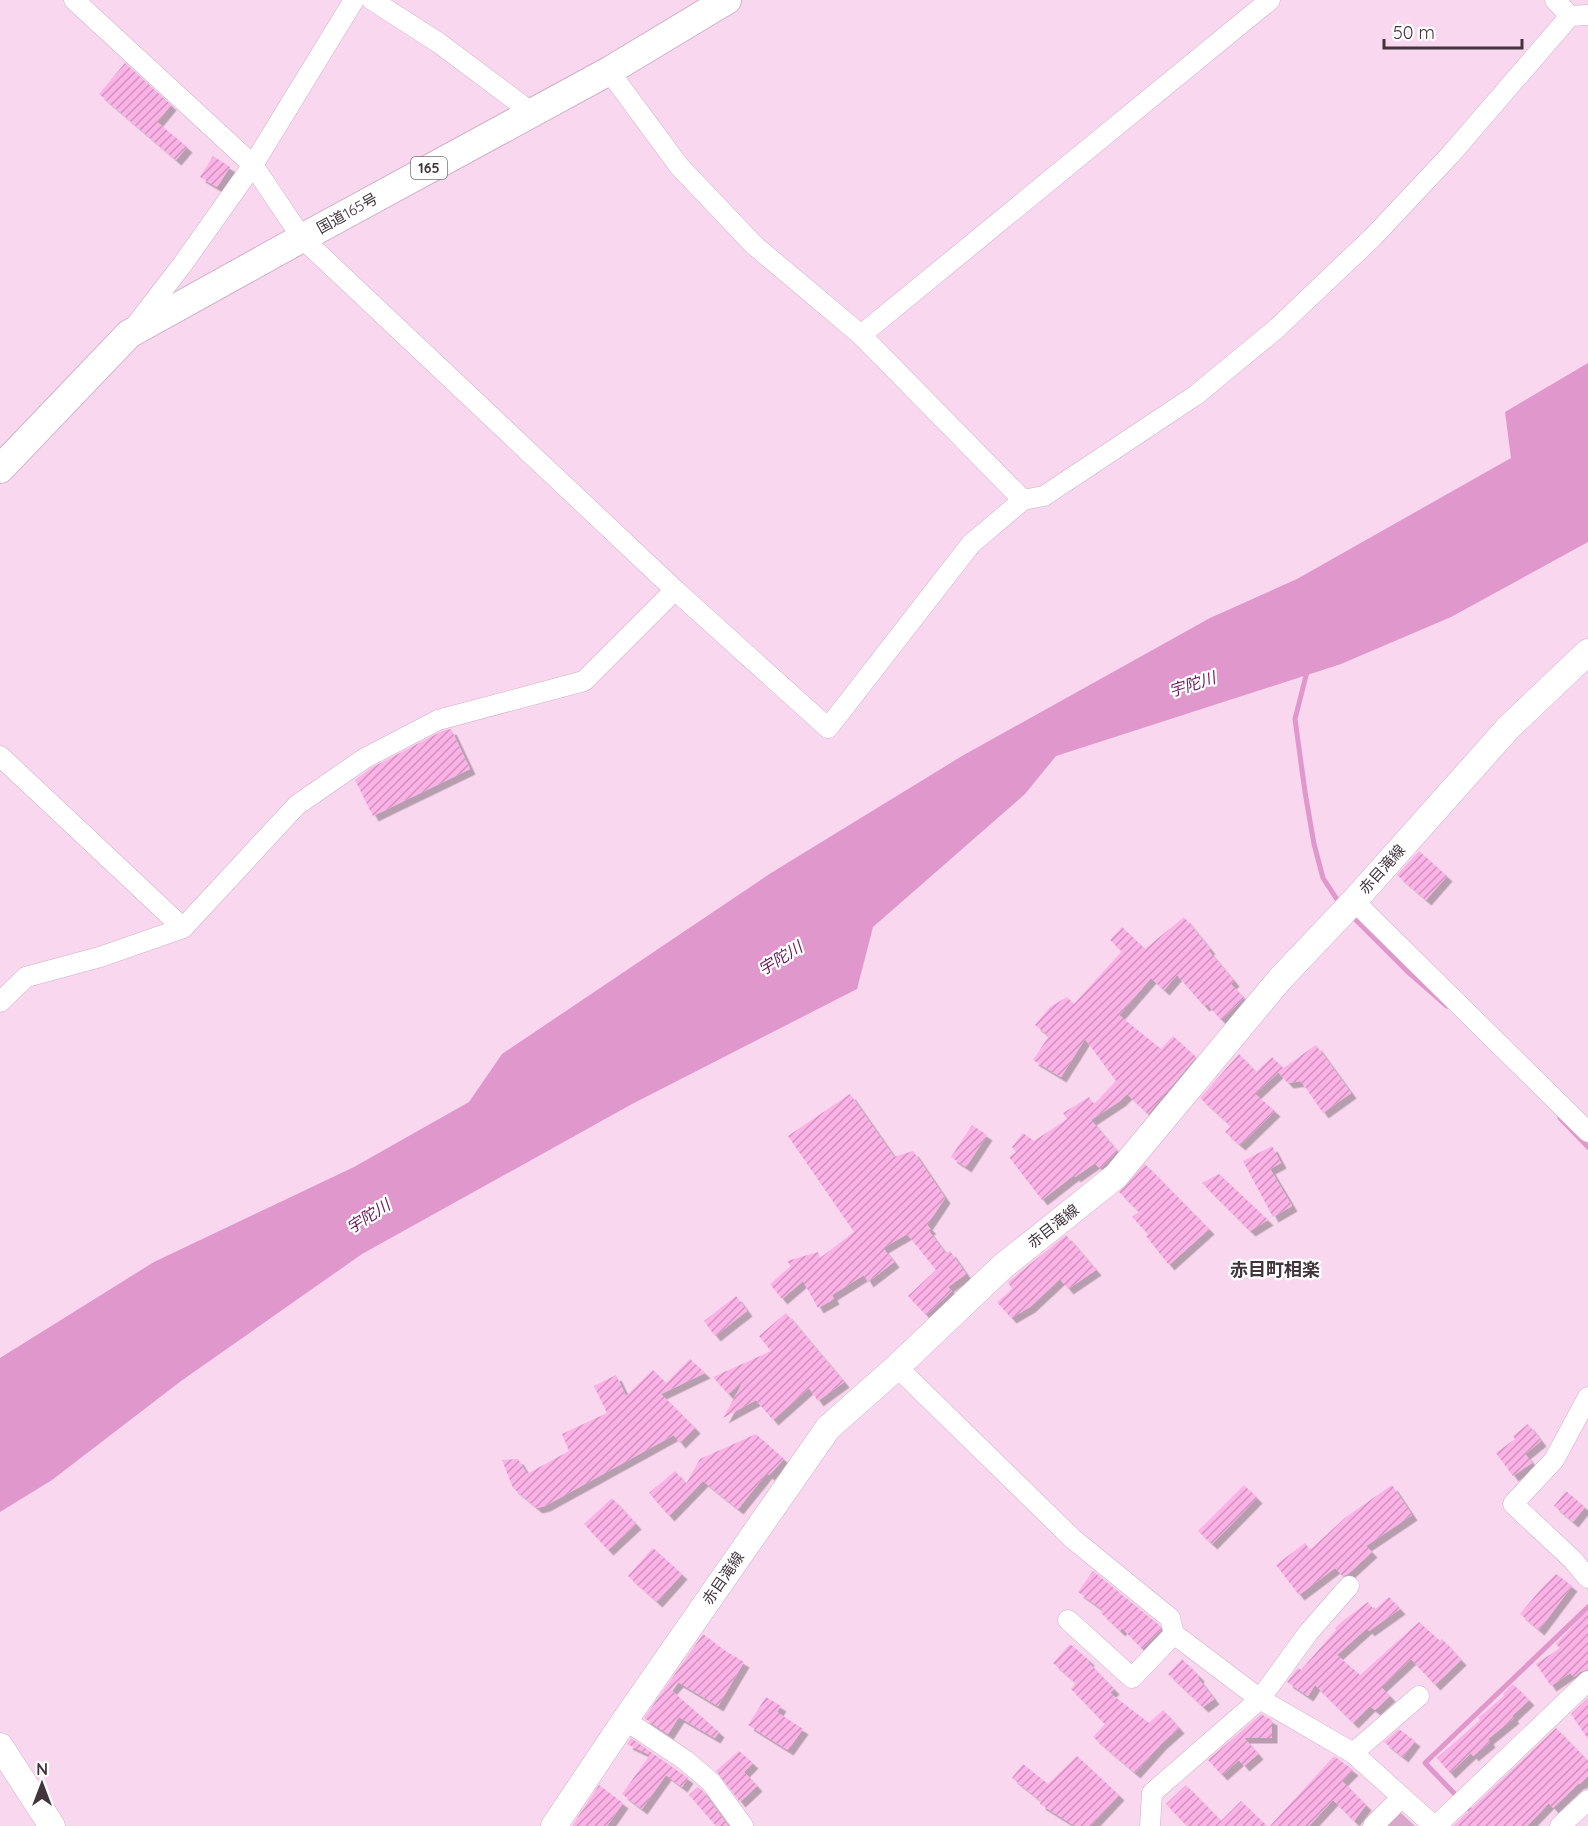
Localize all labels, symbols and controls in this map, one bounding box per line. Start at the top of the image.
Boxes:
scale bar [1384,12,1522,50]
text: 50 m [1393,21,1435,44]
road number: 165 [411,157,447,179]
street label: 国道165号 [313,188,381,238]
water label: 宇陀川 [1166,666,1220,701]
street label: 赤目滝線 [1355,840,1409,898]
water label: 宇陀川 [754,936,807,979]
water label: 宇陀川 [342,1193,395,1237]
street label: 赤目滝線 [1024,1200,1082,1252]
district label: 赤目町相楽 [1230,1258,1320,1281]
street label: 赤目滝線 [698,1548,748,1608]
north arrow [12,1754,72,1814]
text: N [36,1759,48,1779]

